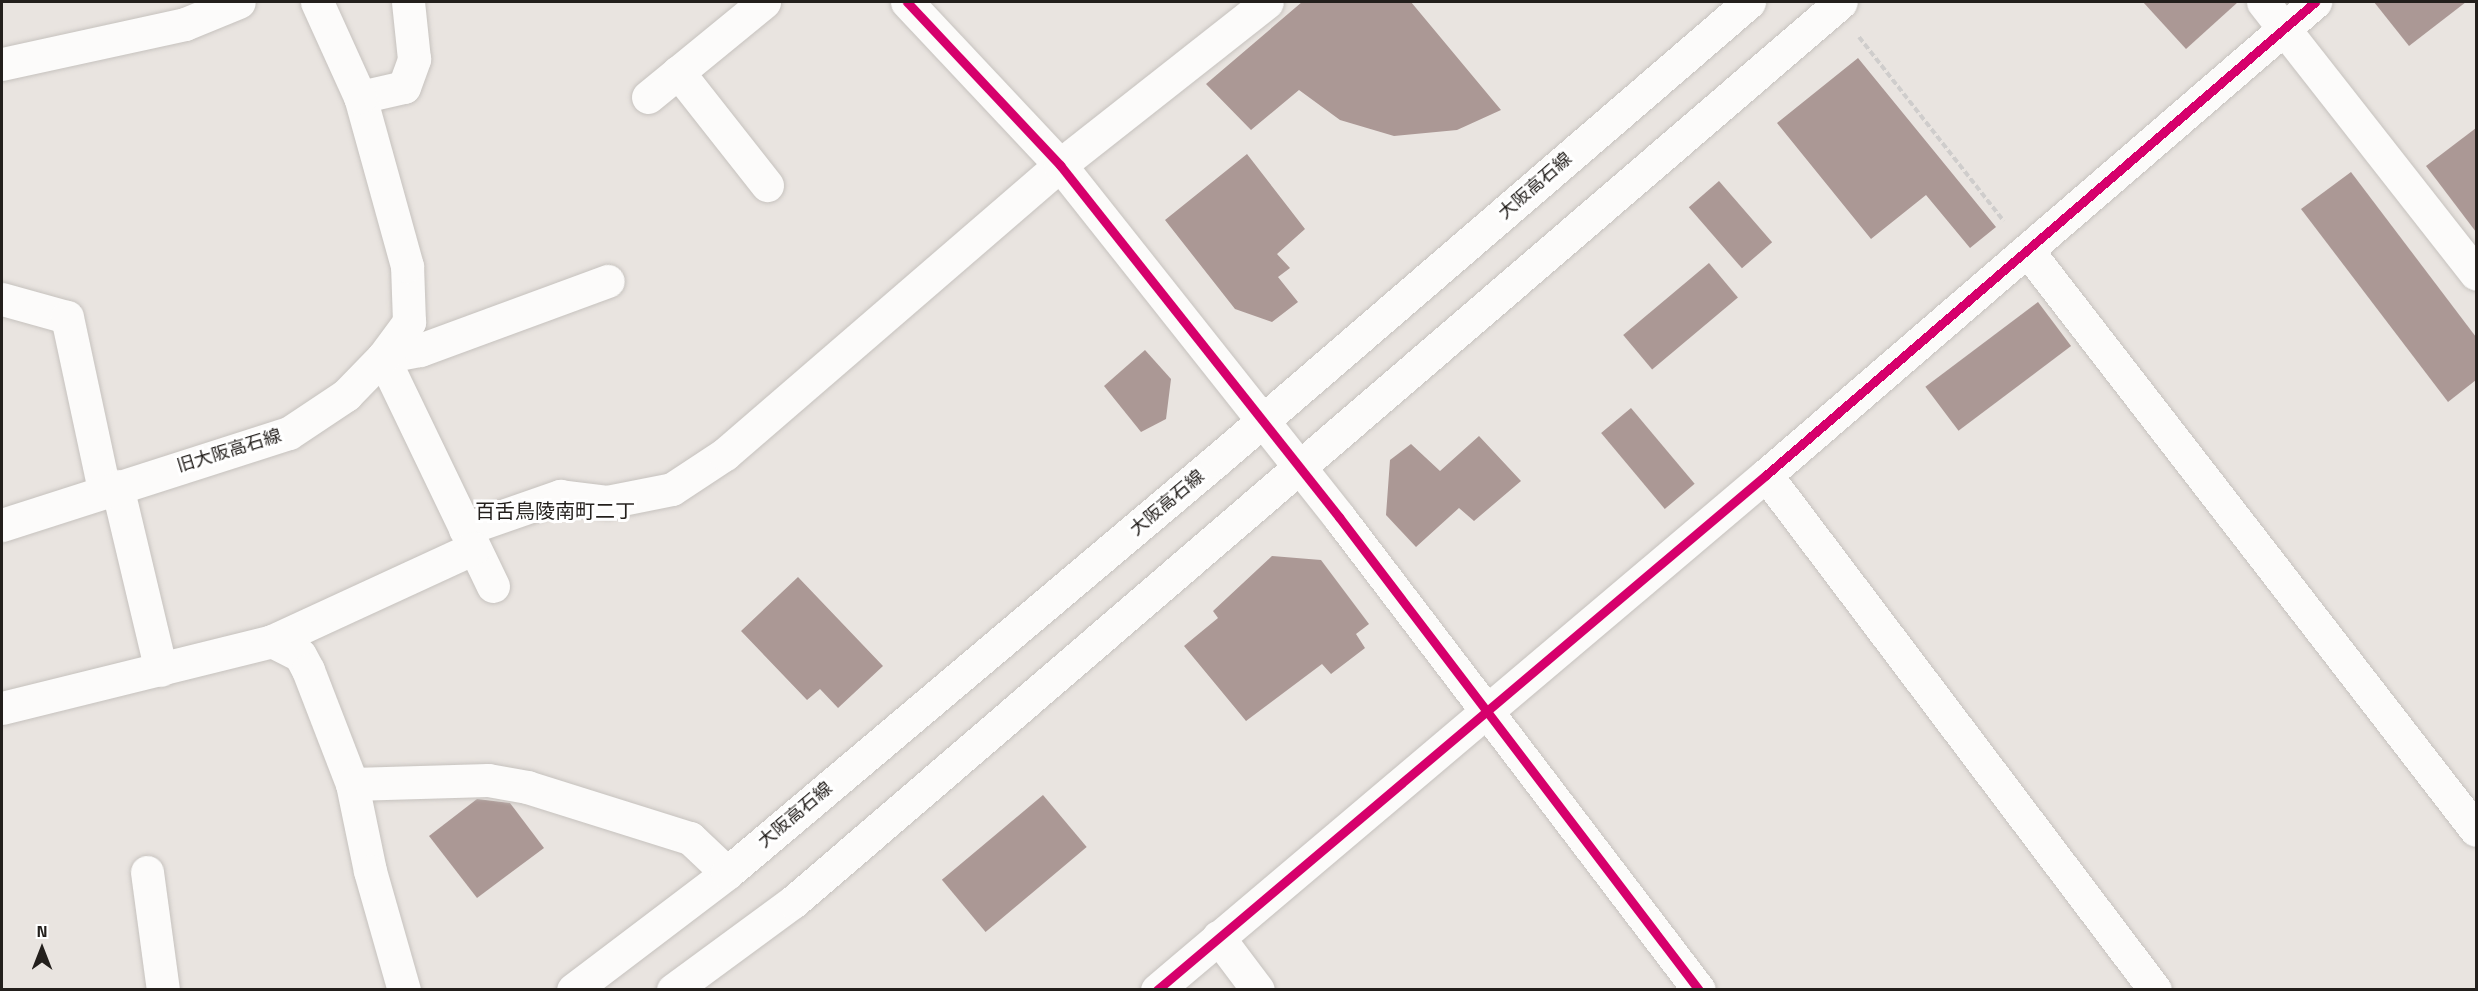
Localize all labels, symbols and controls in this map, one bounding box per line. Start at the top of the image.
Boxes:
street label: 大阪高石線 [1494,148,1576,224]
street label: 旧大阪高石線 [174,425,284,477]
street label: 大阪高石線 [1126,466,1208,540]
district label: 百舌鳥陵南町二丁 [475,498,635,522]
street label: 大阪高石線 [754,778,836,852]
north arrow [12,919,72,979]
text: N [36,919,48,943]

